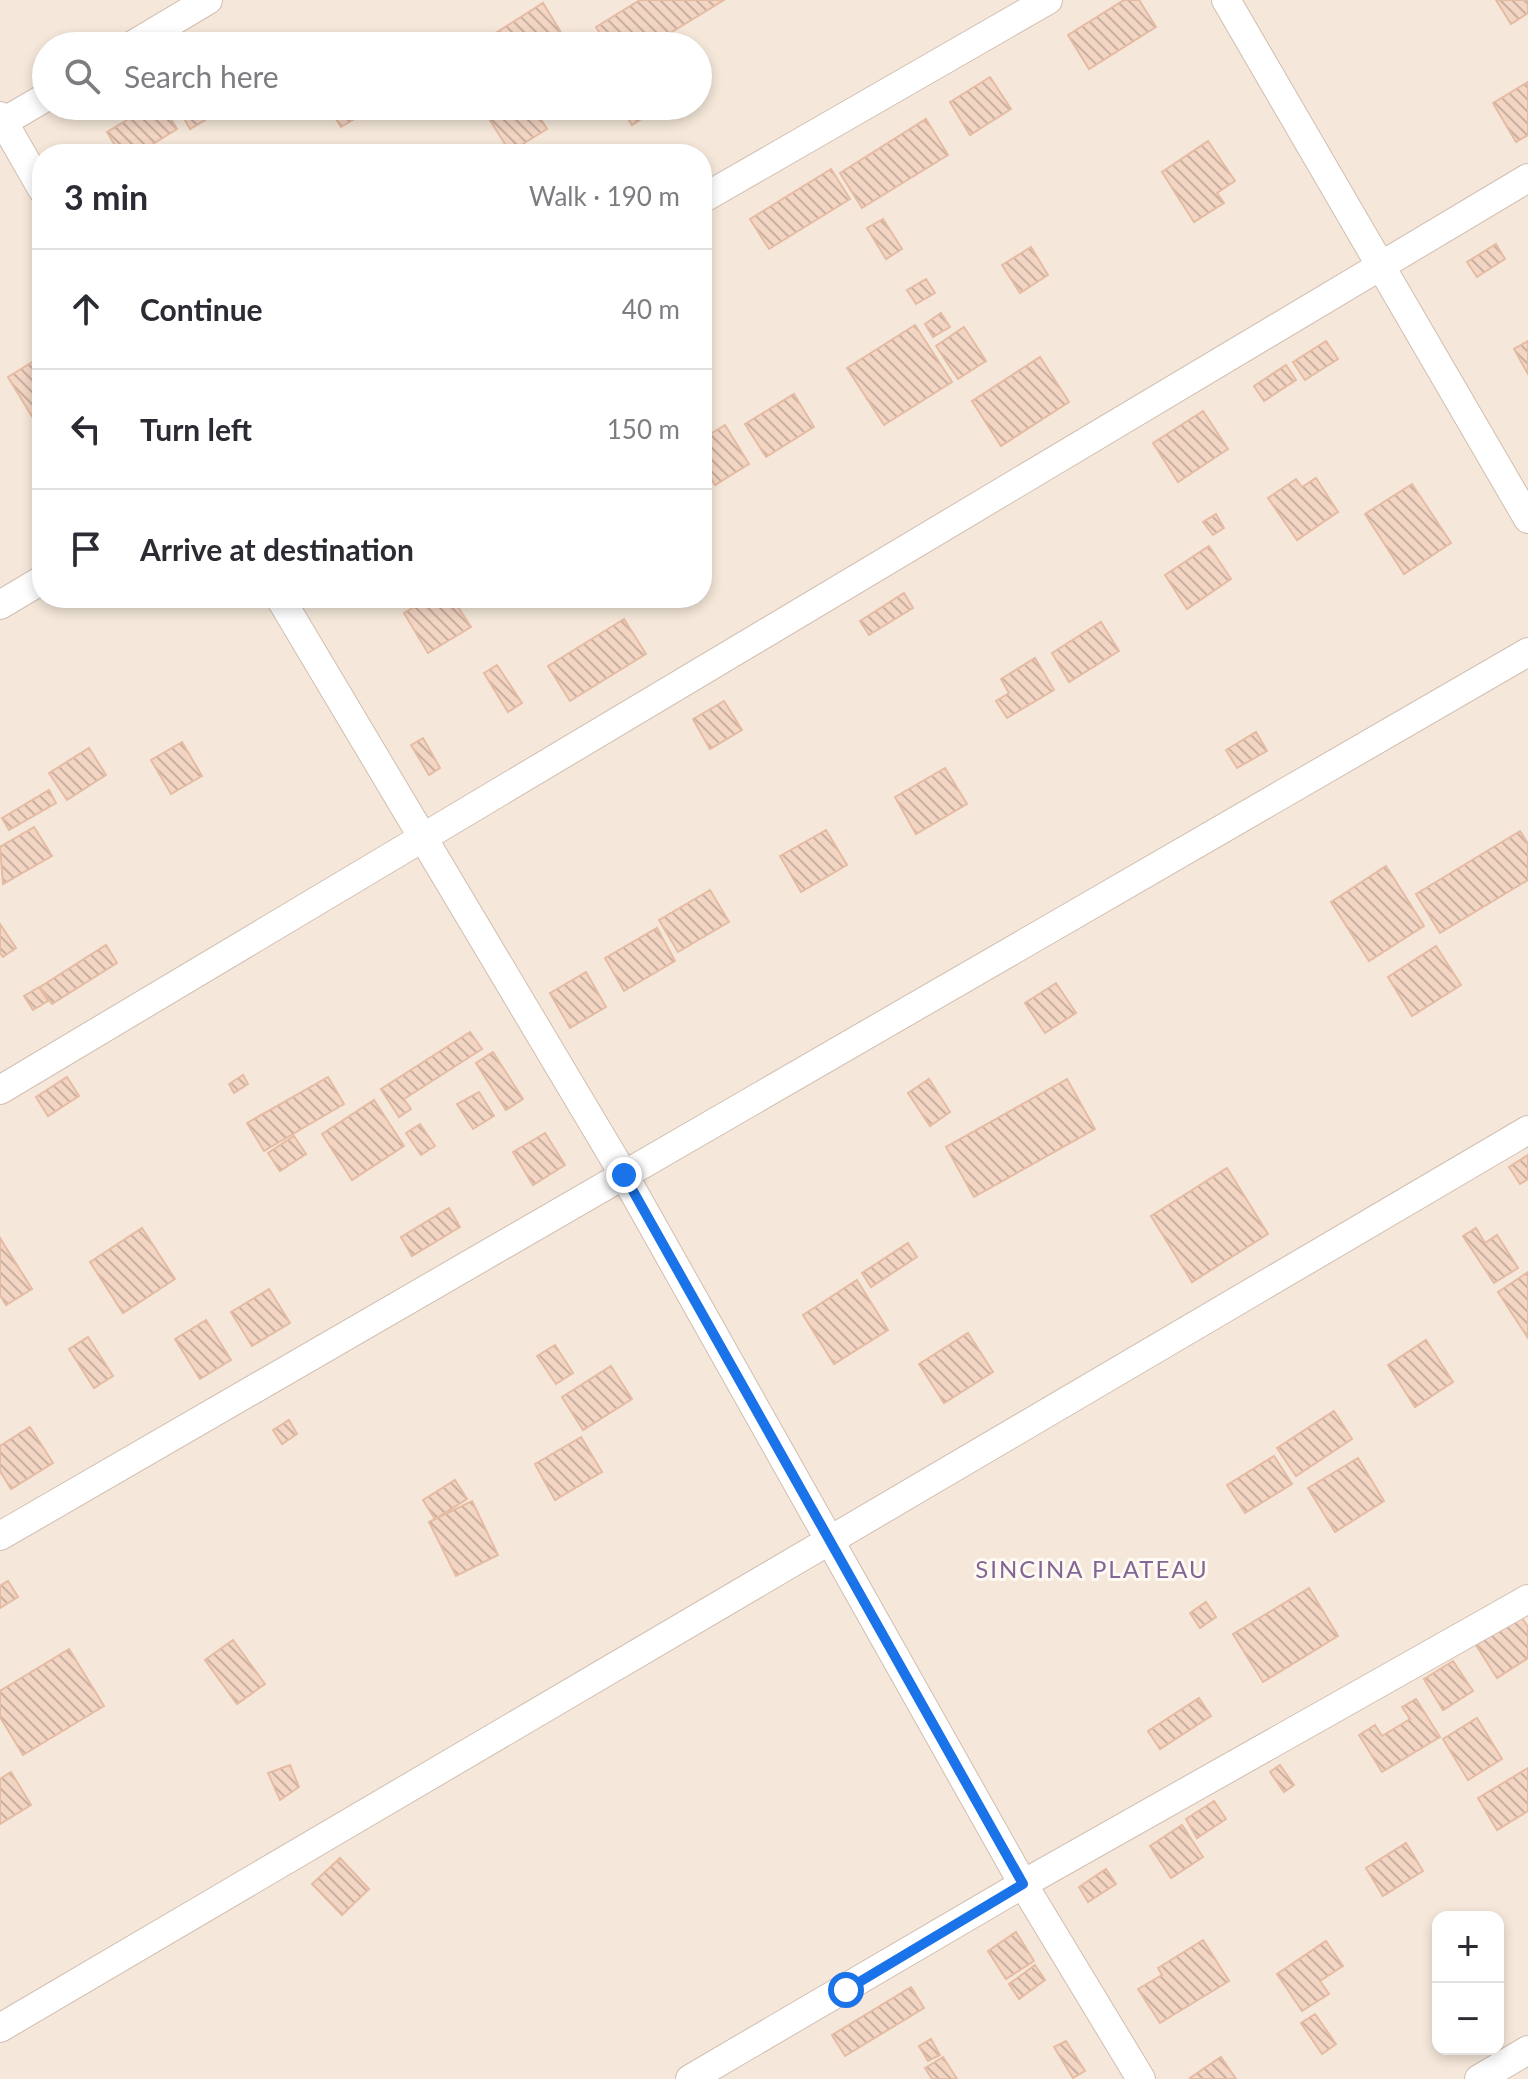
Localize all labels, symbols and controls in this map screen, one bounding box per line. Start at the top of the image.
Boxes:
search box [32,32,712,120]
icon: search [60,54,104,98]
text: Search here [124,58,279,94]
text: 3 min [64,176,148,217]
text: Walk · 190 m [529,180,680,212]
icon: ahead [64,287,108,331]
text: Continue [140,291,263,327]
text: 40 m [622,293,680,325]
icon: left [64,407,108,451]
text: Turn left [140,411,252,447]
text: 150 m [607,413,680,445]
icon: arrive [64,527,108,571]
text: Arrive at destination [140,531,414,567]
route end [606,1157,642,1193]
district label: SINCINA PLATEAU [975,1554,1209,1583]
map controls [1432,1911,1504,2055]
button: + [1432,1911,1504,1983]
route start [828,1972,864,2008]
button: − [1432,1983,1504,2055]

